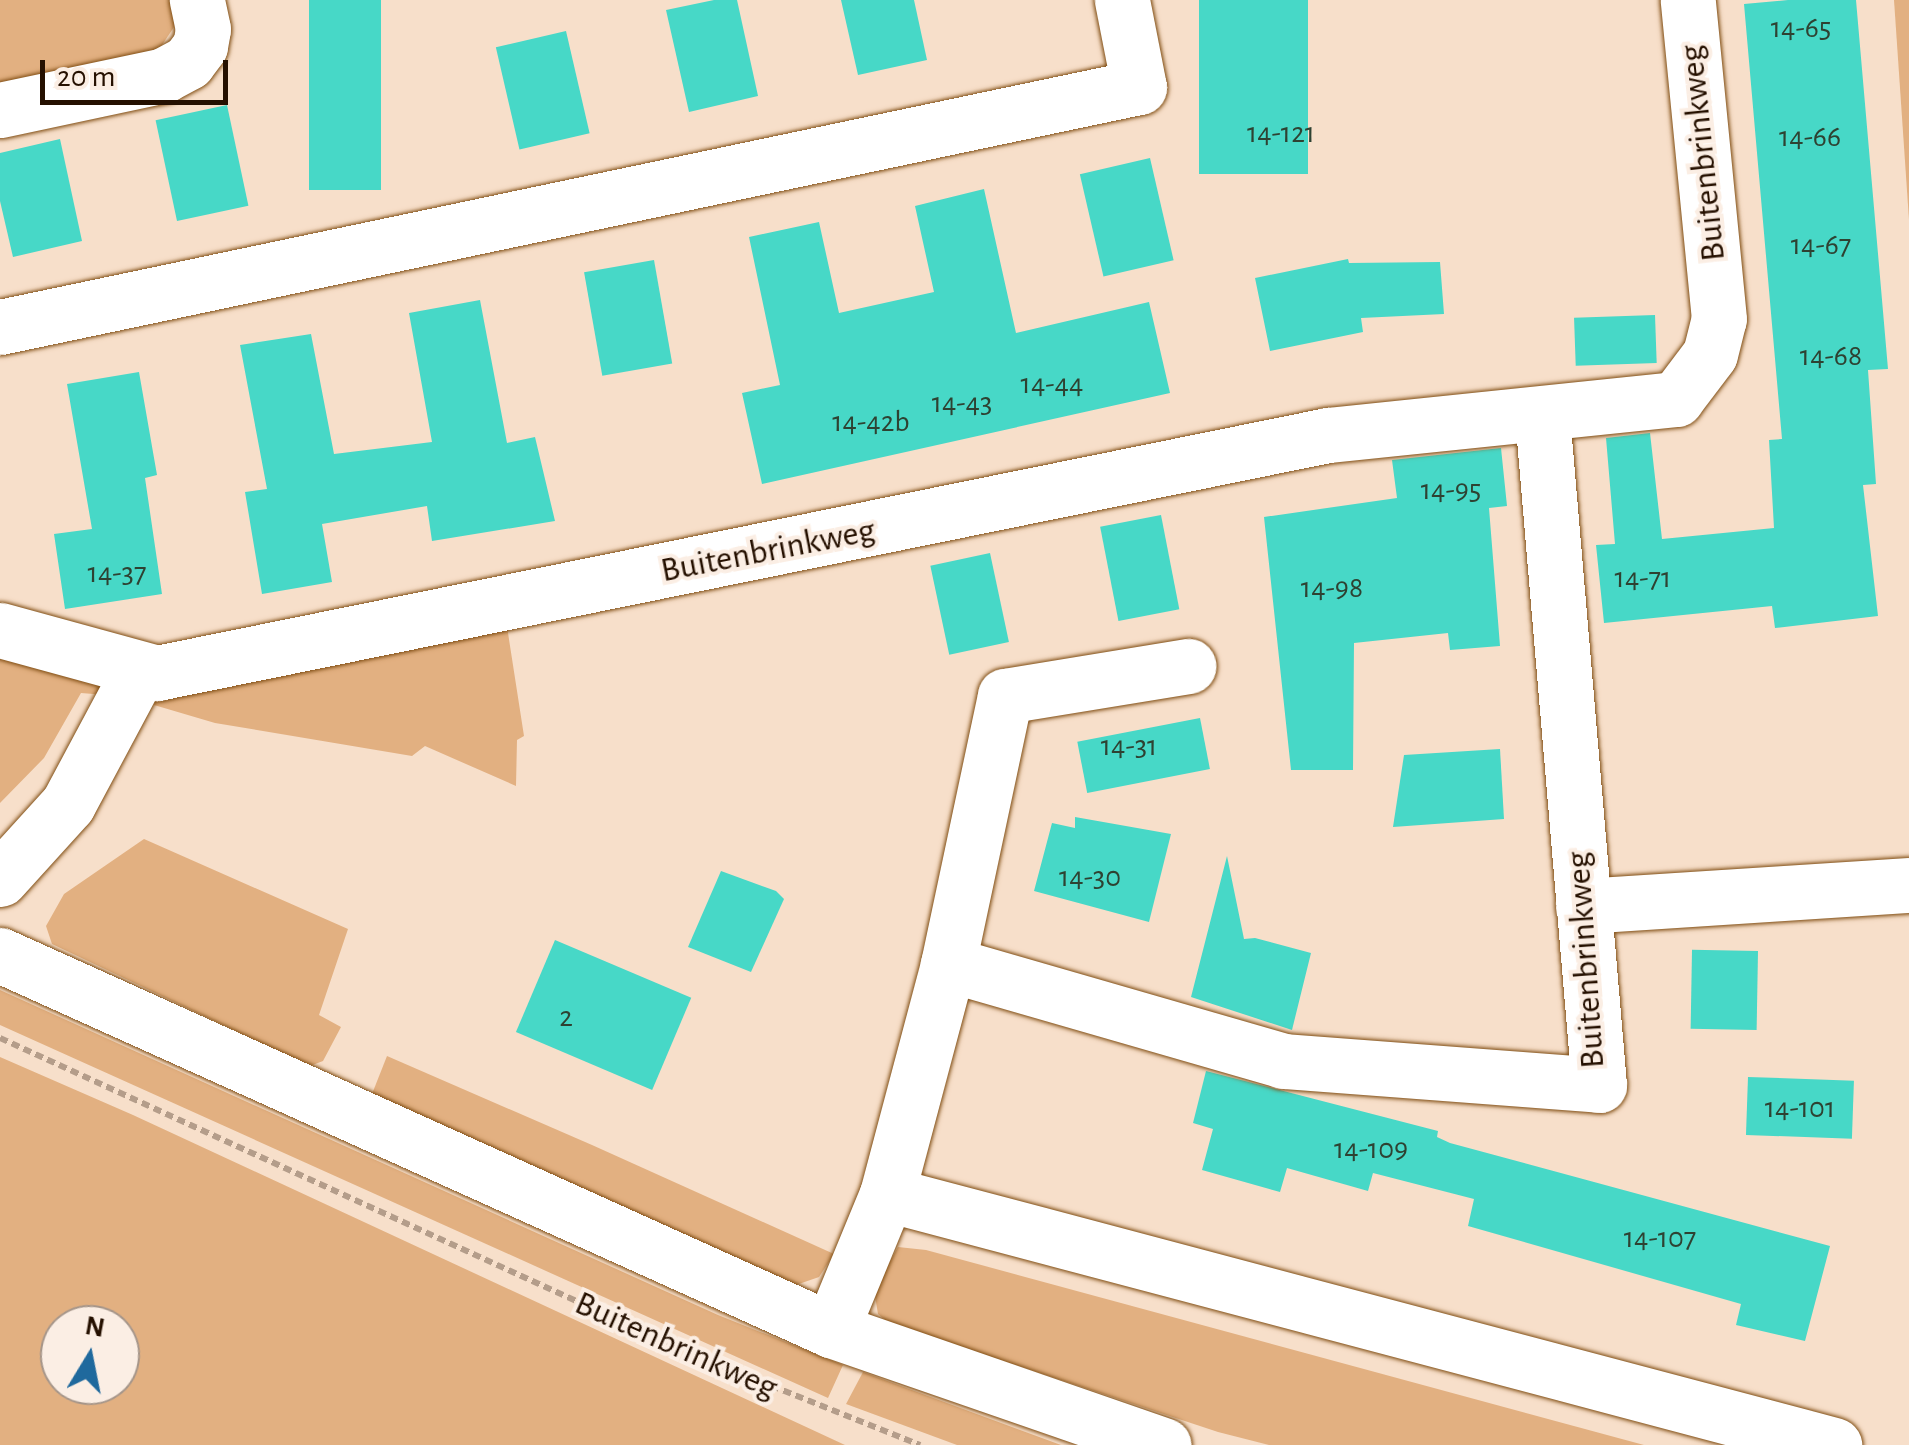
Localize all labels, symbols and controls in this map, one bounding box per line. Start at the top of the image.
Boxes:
house number: 14-65 [1771,10,1831,46]
scale bar [45,40,232,102]
street label: Buitenbrinkweg [1671,43,1735,263]
text: 20 m [57,62,115,92]
house number: 14-121 [1247,115,1315,151]
house number: 14-66 [1779,119,1841,155]
house number: 14-67 [1791,227,1851,263]
house number: 14-68 [1800,338,1862,374]
house number: 14-44 [1021,366,1083,402]
house number: 14-43 [932,385,992,421]
house number: 14-42b [832,404,910,440]
house number: 14-95 [1421,472,1481,508]
street label: Buitenbrinkweg [657,510,879,592]
house number: 14-37 [88,555,146,591]
house number: 14-71 [1615,560,1671,596]
house number: 14-98 [1301,570,1363,606]
house number: 14-31 [1101,728,1157,764]
street label: Buitenbrinkweg [1557,850,1615,1070]
house number: 14-30 [1059,859,1121,895]
house number: 2 [559,999,573,1035]
house number: 14-101 [1765,1090,1835,1126]
house number: 14-109 [1334,1131,1408,1167]
house number: 14-107 [1624,1220,1696,1256]
street label: Buitenbrinkweg [568,1283,784,1409]
north arrow [40,1305,140,1405]
text: N [83,1312,107,1343]

